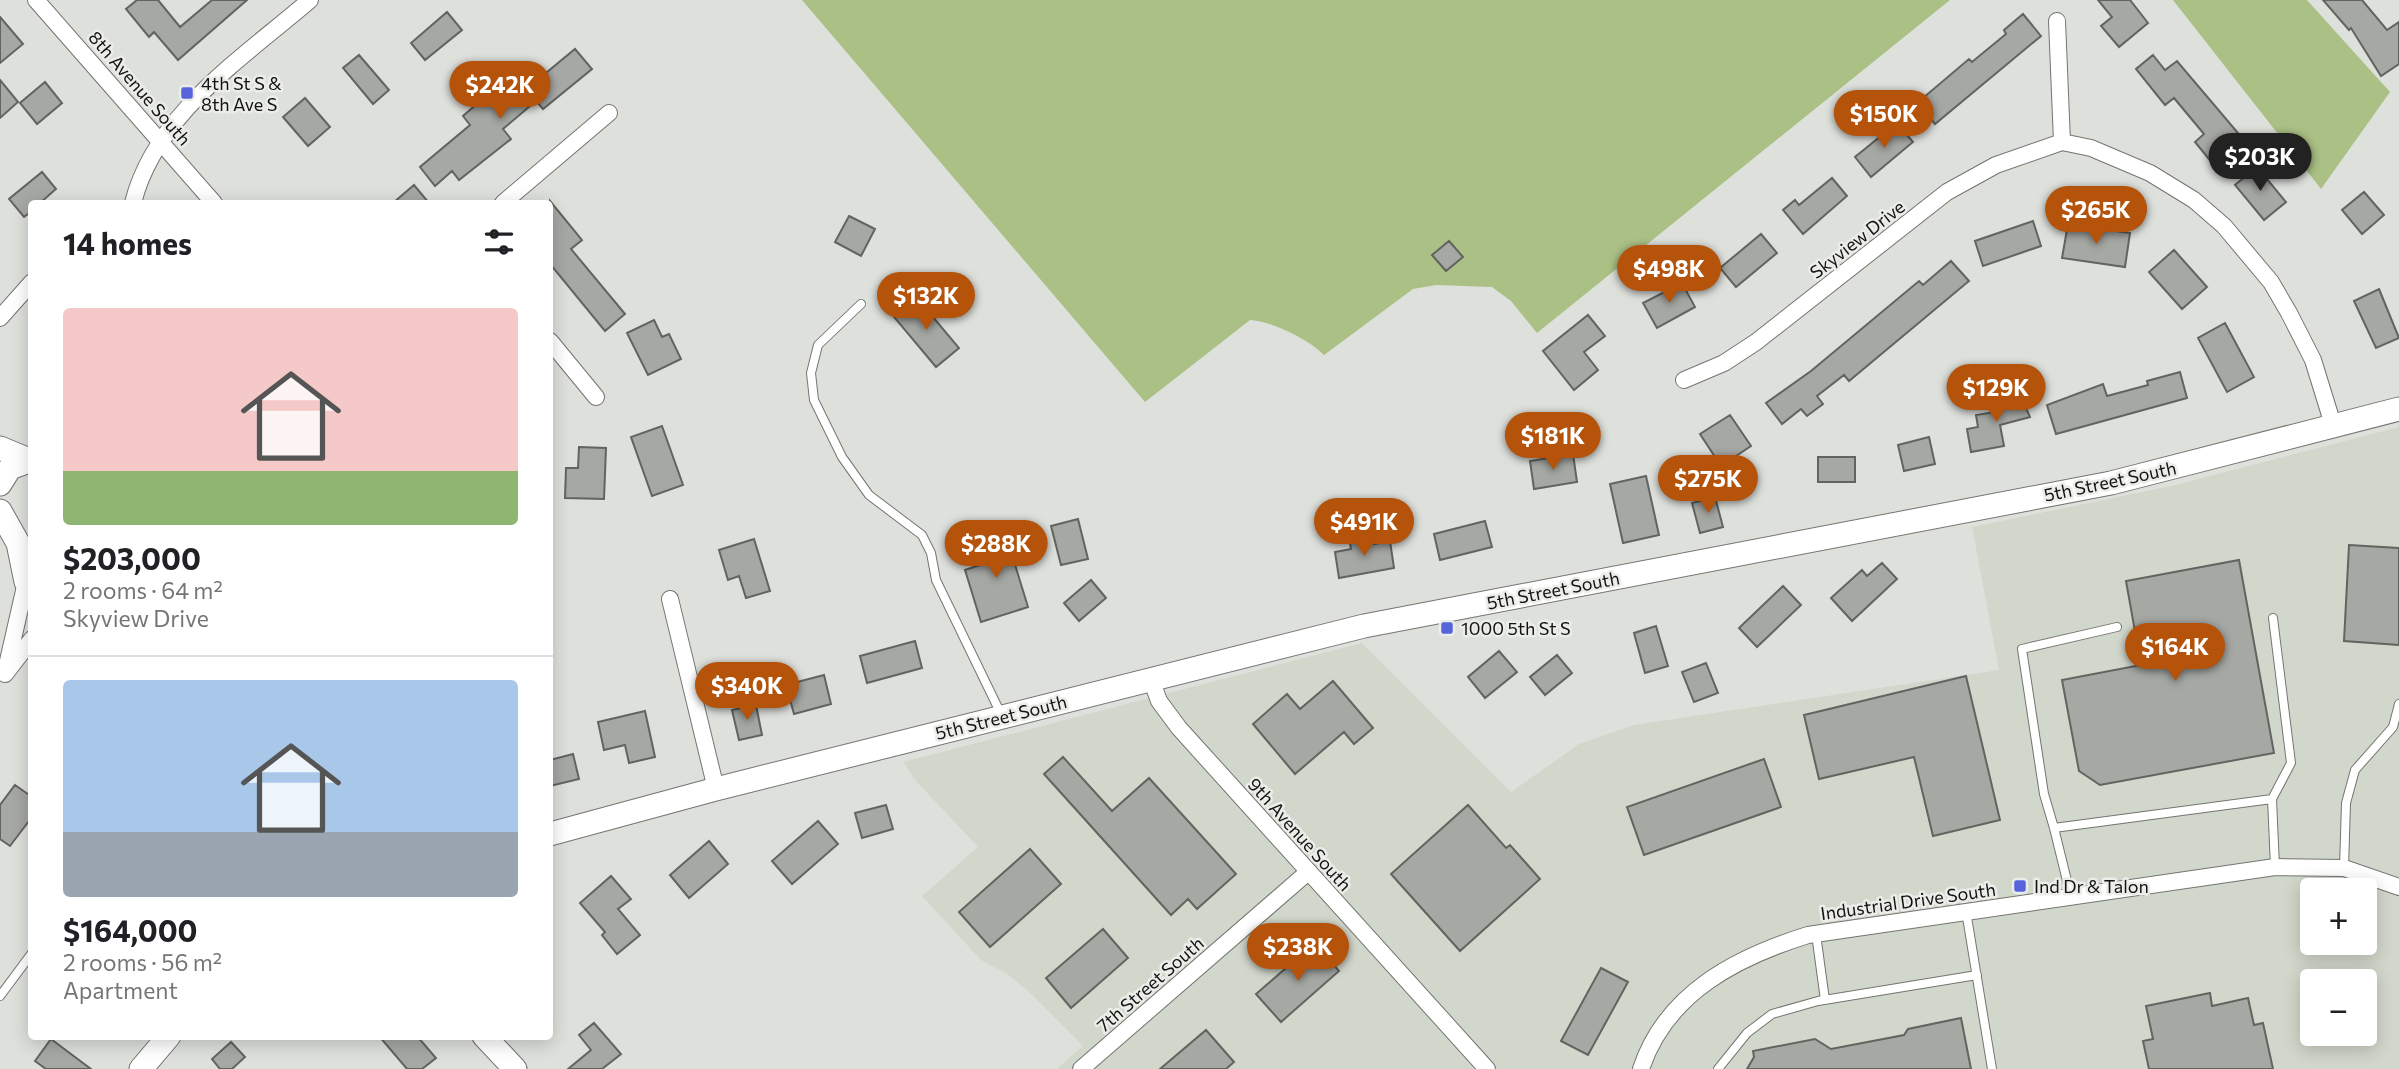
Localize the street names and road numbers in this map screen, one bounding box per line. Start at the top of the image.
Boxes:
street label: 8th Avenue South [84,26,196,150]
street label: Skyview Drive [1805,195,1909,283]
street label: 5th Street South [2042,456,2178,506]
street label: 5th Street South [1485,566,1621,614]
street label: 5th Street South [933,690,1069,744]
street label: 9th Avenue South [1243,773,1357,895]
street label: Industrial Drive South [1819,878,1997,924]
street label: 7th Street South [1092,932,1208,1036]

